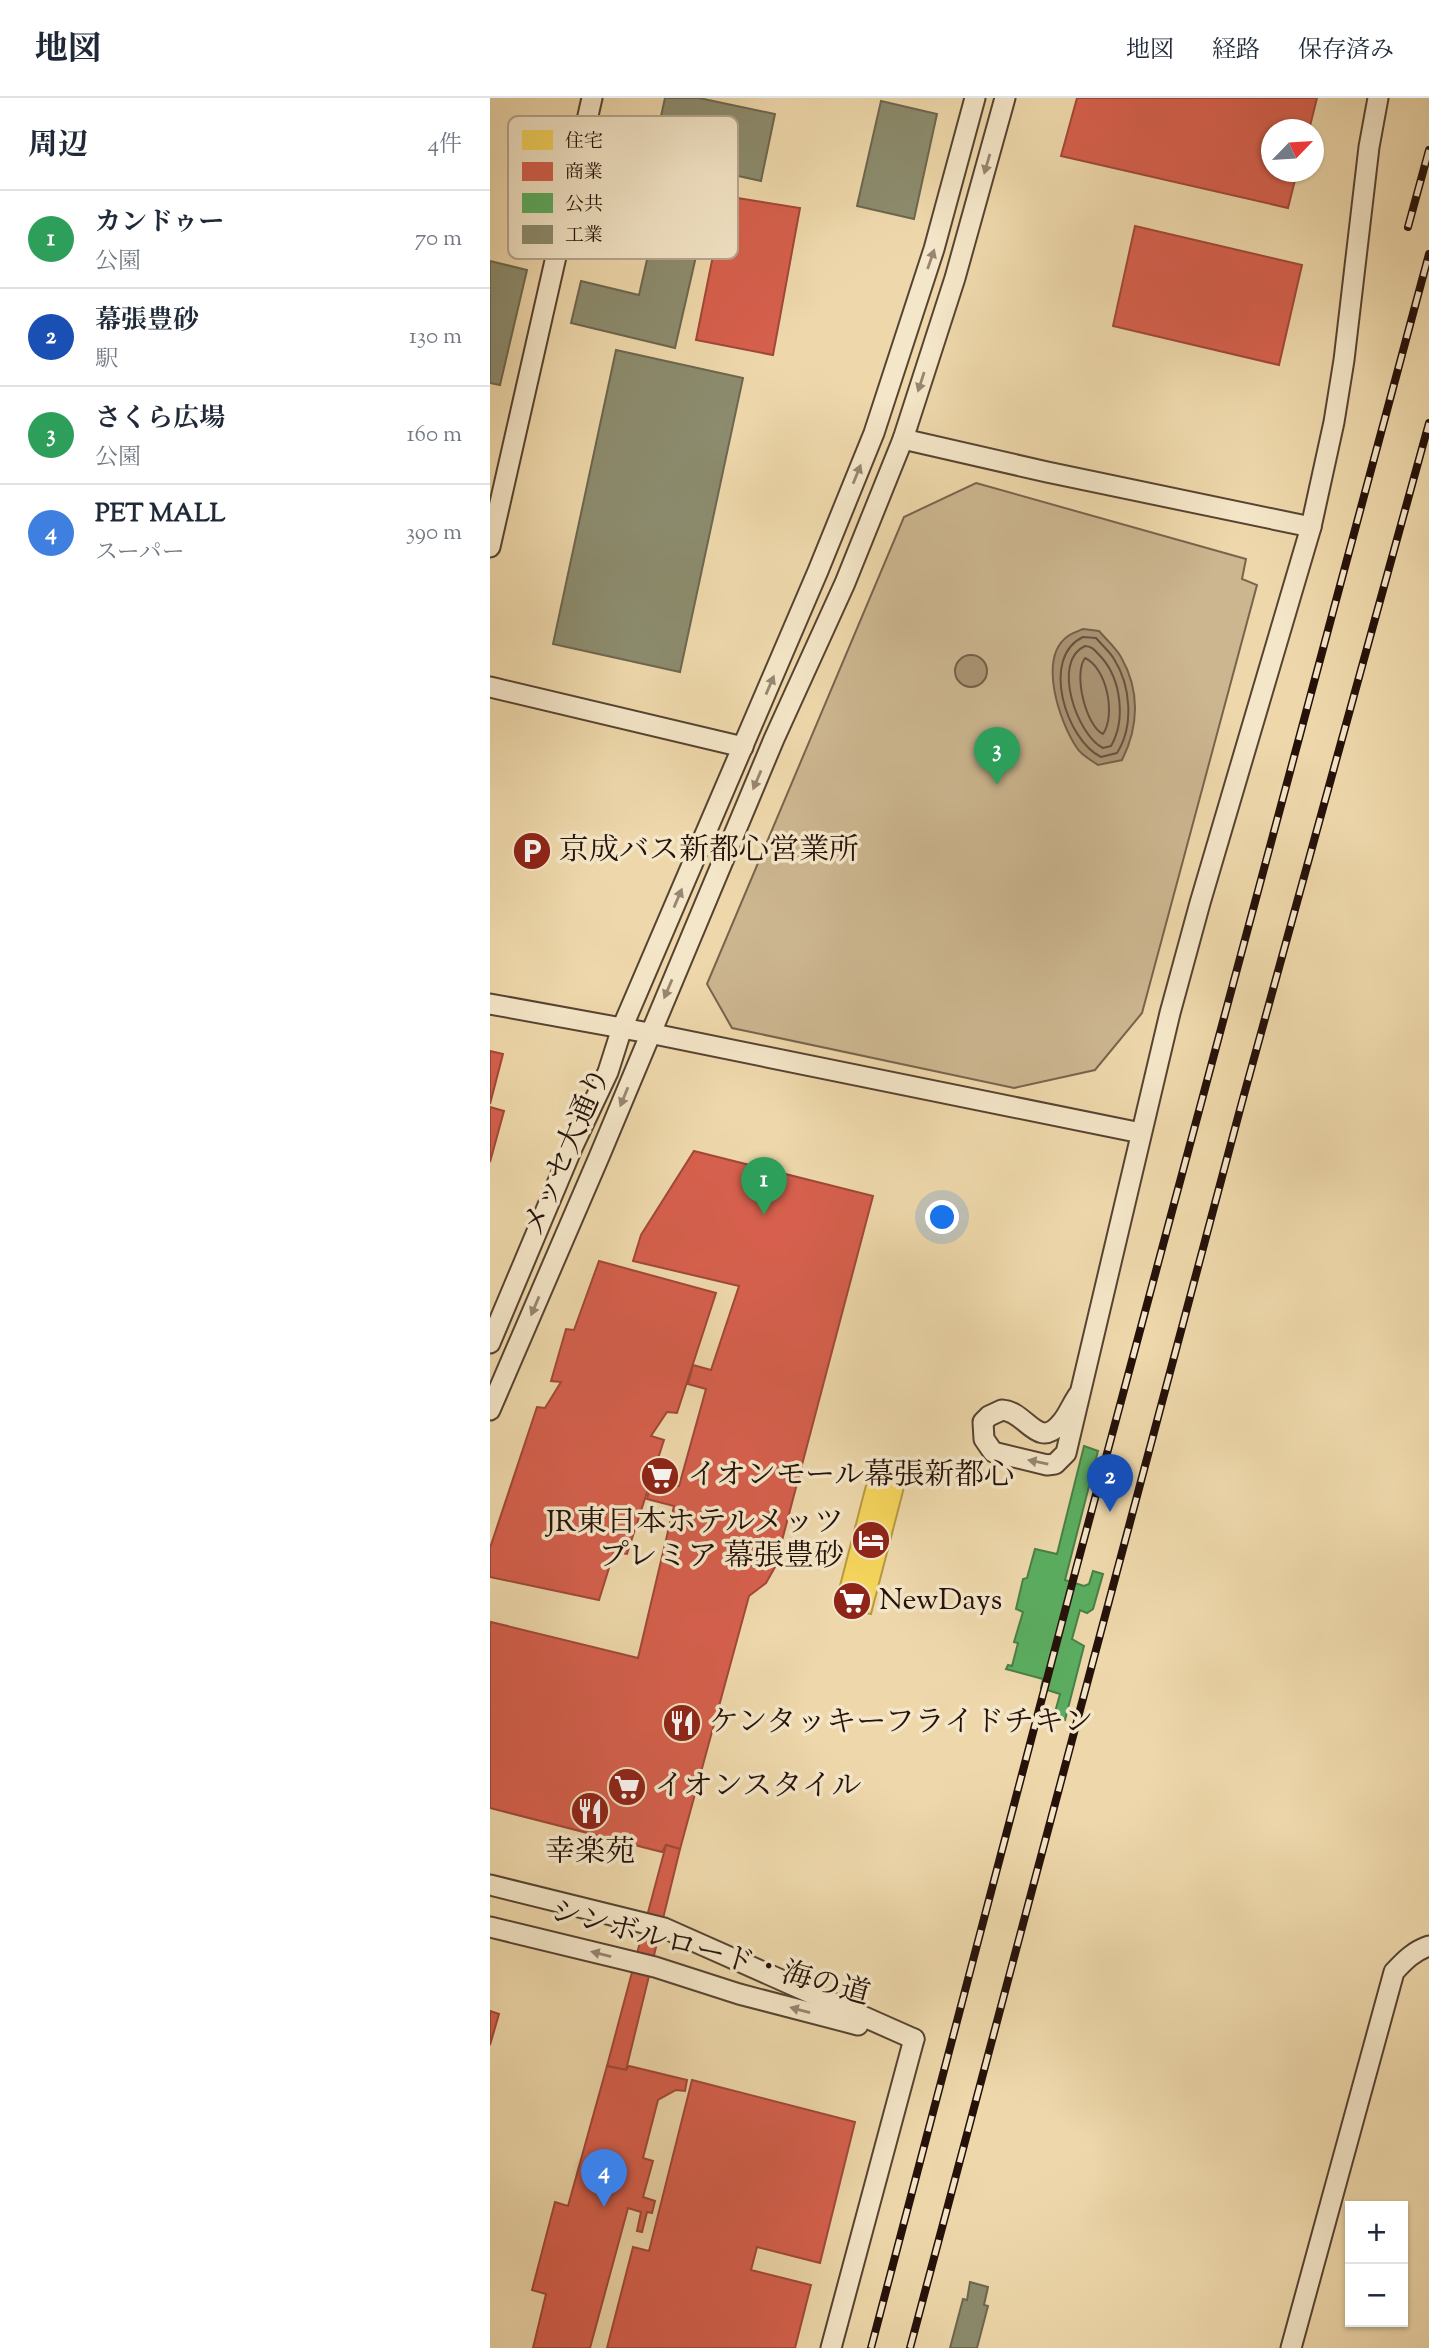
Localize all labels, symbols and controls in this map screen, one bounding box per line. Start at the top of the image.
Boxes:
text: 地図 [35,27,101,75]
text: 地図 [1126,34,1174,68]
text: 経路 [1212,34,1260,68]
text: 保存済み [1298,34,1394,68]
legend [508,116,738,259]
north arrow [1261,119,1324,182]
text: 周辺 [28,125,88,168]
text: 4件 [427,129,462,162]
text: 住宅 [565,129,603,156]
one-way arrow [981,153,992,175]
text: 商業 [565,160,603,187]
text: 公共 [565,192,603,219]
text: カンドゥー [95,205,224,242]
text: 1 [47,223,55,256]
text: 70 m [415,223,462,256]
text: 工業 [565,223,603,250]
text: 公園 [95,246,141,279]
one-way arrow [926,249,937,270]
text: 幕張豊砂 [95,303,199,340]
text: 2 [46,321,56,354]
text: 130 m [409,321,462,354]
text: 駅 [95,344,118,377]
one-way arrow [915,371,926,392]
text: さくら広場 [95,401,225,438]
text: 3 [46,419,56,452]
text: 160 m [407,419,462,452]
text: 公園 [95,442,141,475]
one-way arrow [852,464,863,485]
text: PET MALL [95,496,226,533]
text: 4 [45,517,57,550]
text: 390 m [406,517,462,550]
text: スーパー [95,537,185,570]
one-way arrow [765,674,776,695]
pin: 3 [974,727,1020,785]
one-way arrow [751,770,763,790]
parking icon: 京成バス新都心営業所 [511,830,553,872]
place label: 京成バス新都心営業所 [559,830,859,873]
one-way arrow [672,888,684,908]
one-way arrow [662,979,673,1000]
street label: メッセ大通り [513,1061,623,1243]
one-way arrow [618,1086,629,1107]
pin: 1 [741,1157,787,1215]
your location [925,1200,959,1234]
one-way arrow [529,1296,541,1316]
pin: 2 [1087,1454,1133,1512]
supermarket icon: イオンモール幕張新都心 [639,1455,681,1497]
place label: イオンモール幕張新都心 [687,1455,1014,1498]
one-way arrow [1027,1456,1049,1467]
place label: JR東日本ホテルメッツ プレミア 幕張豊砂 [544,1502,844,1579]
hotel icon: JR東日本ホテルメッツ プレミア 幕張豊砂 [850,1519,892,1561]
supermarket icon: NewDays [831,1580,873,1622]
place label: NewDays [879,1580,1002,1623]
restaurant icon: ケンタッキーフライドチキン [661,1702,703,1744]
place label: ケンタッキーフライドチキン [709,1702,1094,1745]
supermarket icon: イオンスタイル [606,1766,648,1808]
place label: イオンスタイル [654,1766,862,1809]
restaurant icon: 幸楽苑 [569,1790,611,1832]
place label: 幸楽苑 [545,1832,635,1875]
street label: シンボルロード・海の道 [545,1891,875,2017]
one-way arrow [590,1948,612,1959]
one-way arrow [789,2004,811,2015]
pin: 4 [581,2149,627,2207]
map controls [1345,2201,1408,2327]
button: + [1345,2201,1408,2264]
button: − [1345,2264,1408,2327]

